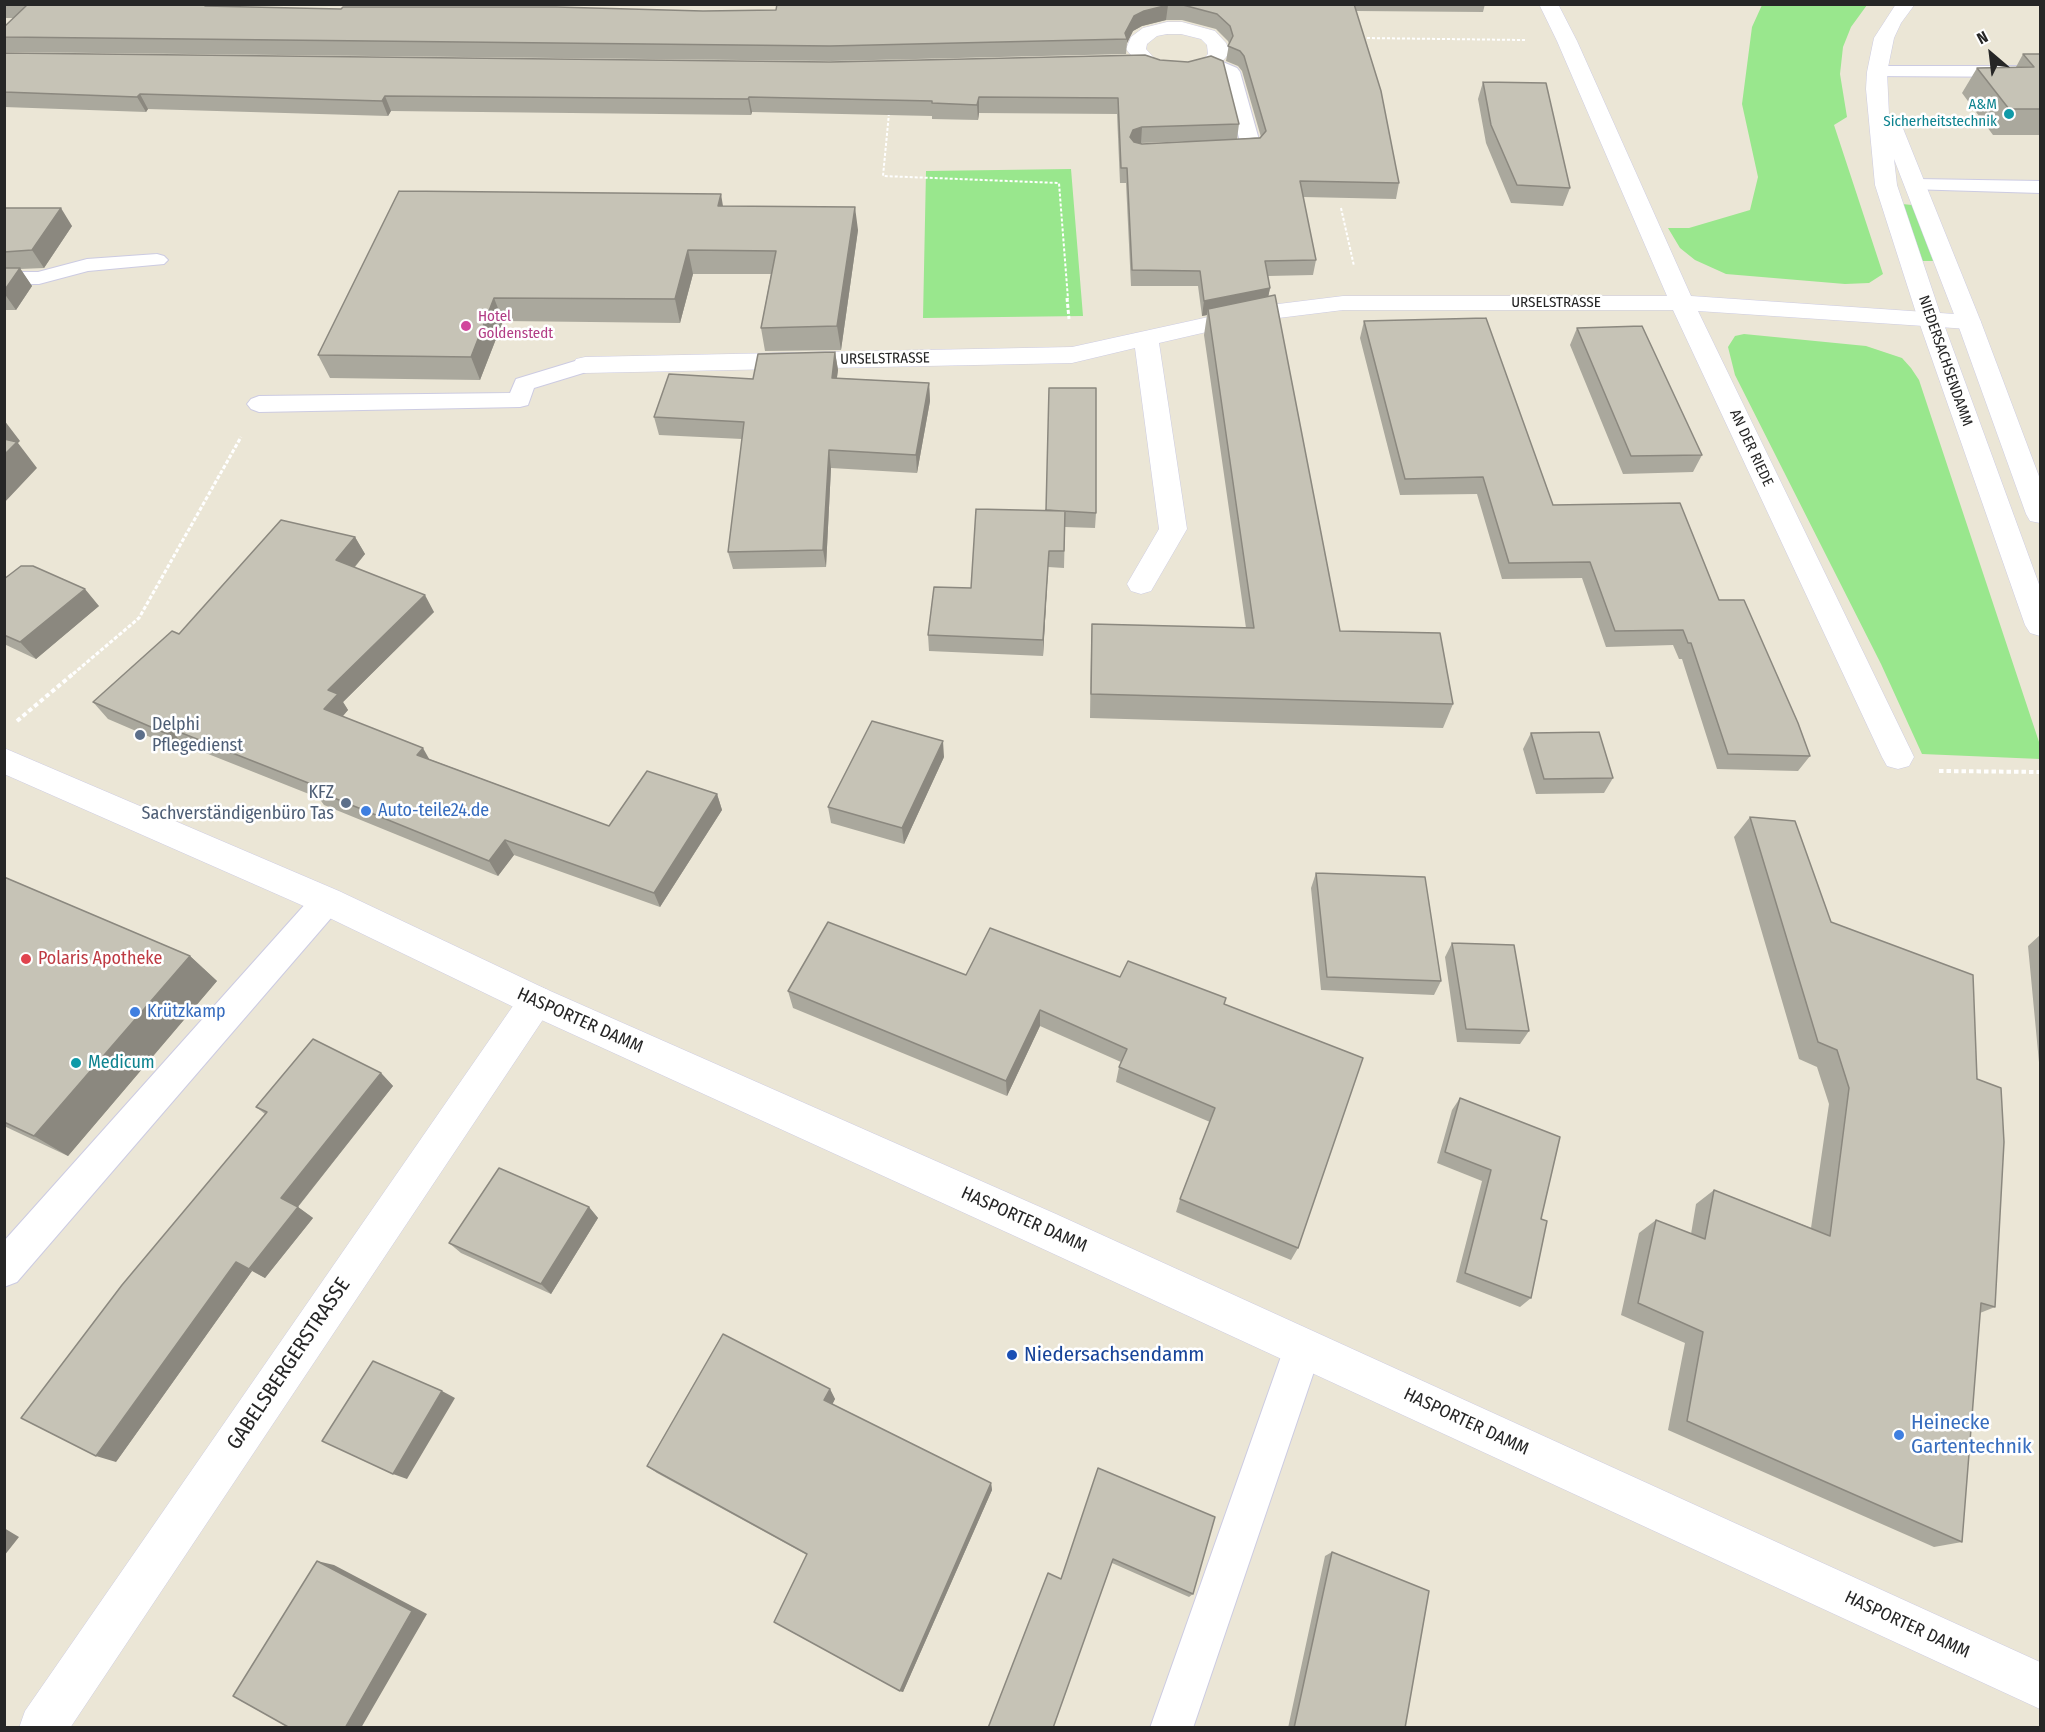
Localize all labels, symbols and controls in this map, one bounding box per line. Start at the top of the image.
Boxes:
north arrow [1961,24,2021,84]
text: N [1974,27,1991,48]
place label: A&M Sicherheitstechnik [1883,96,1997,131]
marker: A&M Sicherheitstechnik [2002,107,2016,121]
street label: NIEDERSACHSENDAMM [1914,293,1976,429]
street label: URSELSTRASSE [1511,294,1601,312]
place label: Hotel Goldenstedt [478,308,553,343]
marker: Hotel Goldenstedt [459,319,473,333]
street label: URSELSTRASSE [840,349,930,369]
street label: AN DER RIEDE [1725,407,1777,489]
place label: Delphi Pflegedienst [152,714,243,756]
marker: Delphi Pflegedienst [133,728,147,742]
place label: KFZ Sachverständigenbüro Tas [142,782,334,824]
marker: KFZ Sachverständigenbüro Tas [339,796,353,810]
place label: Auto-teile24.de [378,800,489,822]
marker: Auto-teile24.de [359,804,373,818]
place label: Polaris Apotheke [38,948,162,970]
marker: Polaris Apotheke [19,952,33,966]
street label: HASPORTER DAMM [514,984,646,1058]
place label: Krützkamp [147,1001,226,1023]
marker: Krützkamp [128,1005,142,1019]
place label: Medicum [88,1052,155,1074]
marker: Medicum [69,1056,83,1070]
street label: HASPORTER DAMM [958,1183,1090,1257]
street label: GABELSBERGERSTRASSE [222,1273,356,1455]
place label: Niedersachsendamm [1024,1342,1204,1368]
marker: Niedersachsendamm [1005,1348,1019,1362]
street label: HASPORTER DAMM [1400,1384,1532,1460]
place label: Heinecke Gartentechnik [1911,1410,2032,1460]
marker: Heinecke Gartentechnik [1892,1428,1906,1442]
street label: HASPORTER DAMM [1841,1587,1973,1663]

